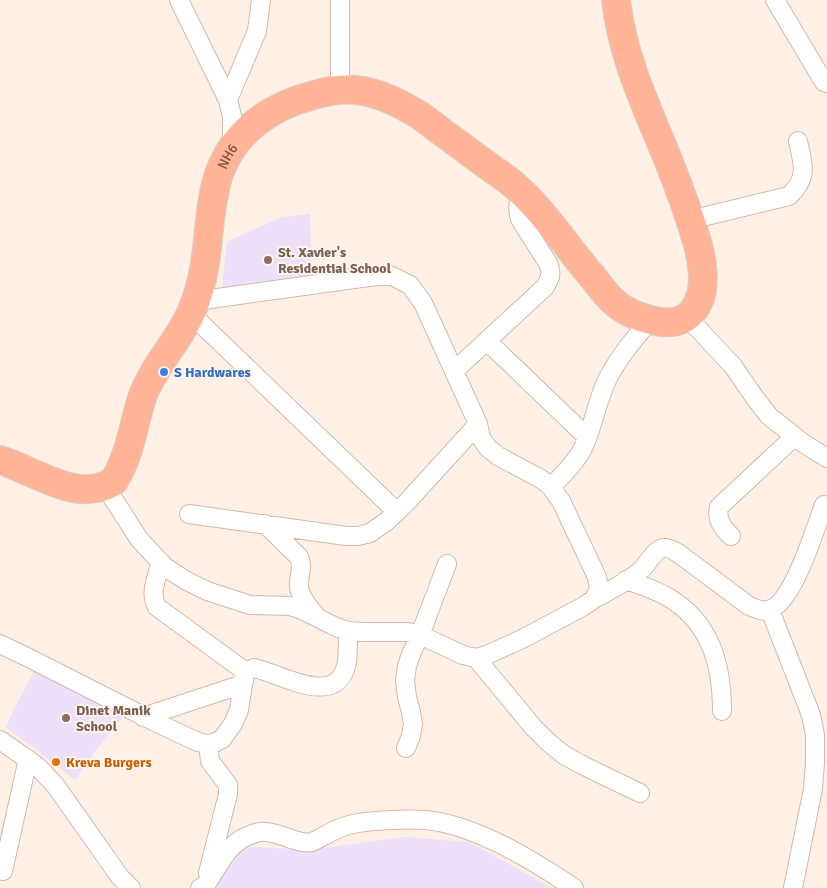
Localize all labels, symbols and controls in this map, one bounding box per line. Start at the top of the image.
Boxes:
street label: NH6 [214,140,242,172]
place label: St. Xavier's Residential School [278,244,392,277]
marker: St. Xavier's Residential School [262,254,274,266]
place label: S Hardwares [174,364,251,381]
marker: S Hardwares [158,366,170,378]
place label: Dinet Manik School [76,702,151,735]
marker: Dinet Manik School [60,712,72,724]
place label: Kreva Burgers [66,754,152,771]
marker: Kreva Burgers [50,756,62,768]

